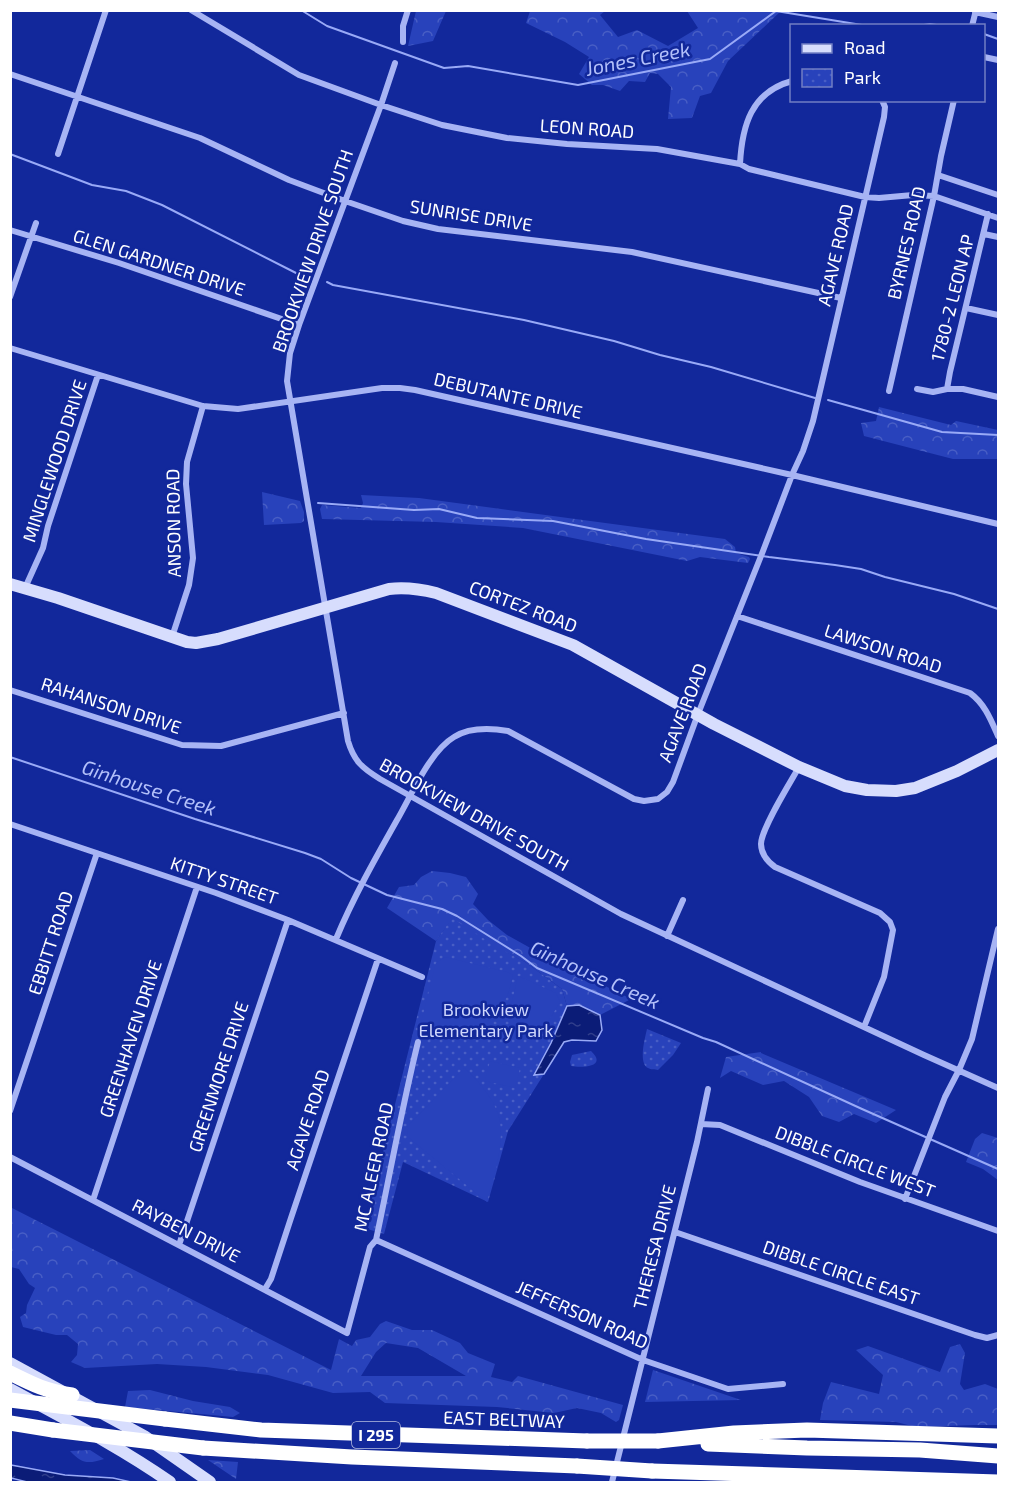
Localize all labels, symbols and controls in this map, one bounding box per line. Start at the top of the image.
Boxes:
legend [790,24,985,102]
water label: Jones Creek [583,36,692,80]
text: Road [844,36,885,58]
text: Park [844,66,881,88]
street label: LEON ROAD [539,114,635,142]
street label: BROOKVIEW DRIVE SOUTH [267,146,357,355]
street label: BYRNES ROAD [882,184,930,301]
street label: SUNRISE DRIVE [408,194,534,236]
street label: AGAVE ROAD [813,201,857,308]
street label: GLEN GARDNER DRIVE [70,224,248,300]
street label: 1780-2 LEON AP [926,232,978,363]
street label: DEBUTANTE DRIVE [432,367,585,423]
street label: MINGLEWOOD DRIVE [17,377,91,545]
street label: ANSON ROAD [161,468,185,578]
street label: CORTEZ ROAD [466,575,581,637]
street label: LAWSON ROAD [822,619,945,677]
street label: AGAVE ROAD [653,660,711,765]
street label: RAHANSON DRIVE [39,672,184,738]
street label: BROOKVIEW DRIVE SOUTH [376,753,573,875]
water label: Ginhouse Creek [79,754,219,820]
street label: KITTY STREET [168,851,282,909]
street label: EBBITT ROAD [23,888,77,997]
water label: Ginhouse Creek [527,935,664,1013]
street label: GREENHAVEN DRIVE [94,957,166,1120]
park label: Brookview Elementary Park [419,998,553,1041]
street label: GREENMORE DRIVE [183,999,253,1155]
street label: AGAVE ROAD [280,1067,334,1173]
street label: MC ALEER ROAD [349,1100,397,1233]
street label: DIBBLE CIRCLE WEST [772,1120,939,1202]
street label: THERESA DRIVE [628,1182,680,1311]
street label: RAYBEN DRIVE [129,1193,244,1267]
street label: DIBBLE CIRCLE EAST [760,1235,923,1309]
street label: JEFFERSON ROAD [513,1275,652,1353]
street label: EAST BELTWAY [443,1406,566,1432]
road number: I 295 [352,1422,400,1448]

